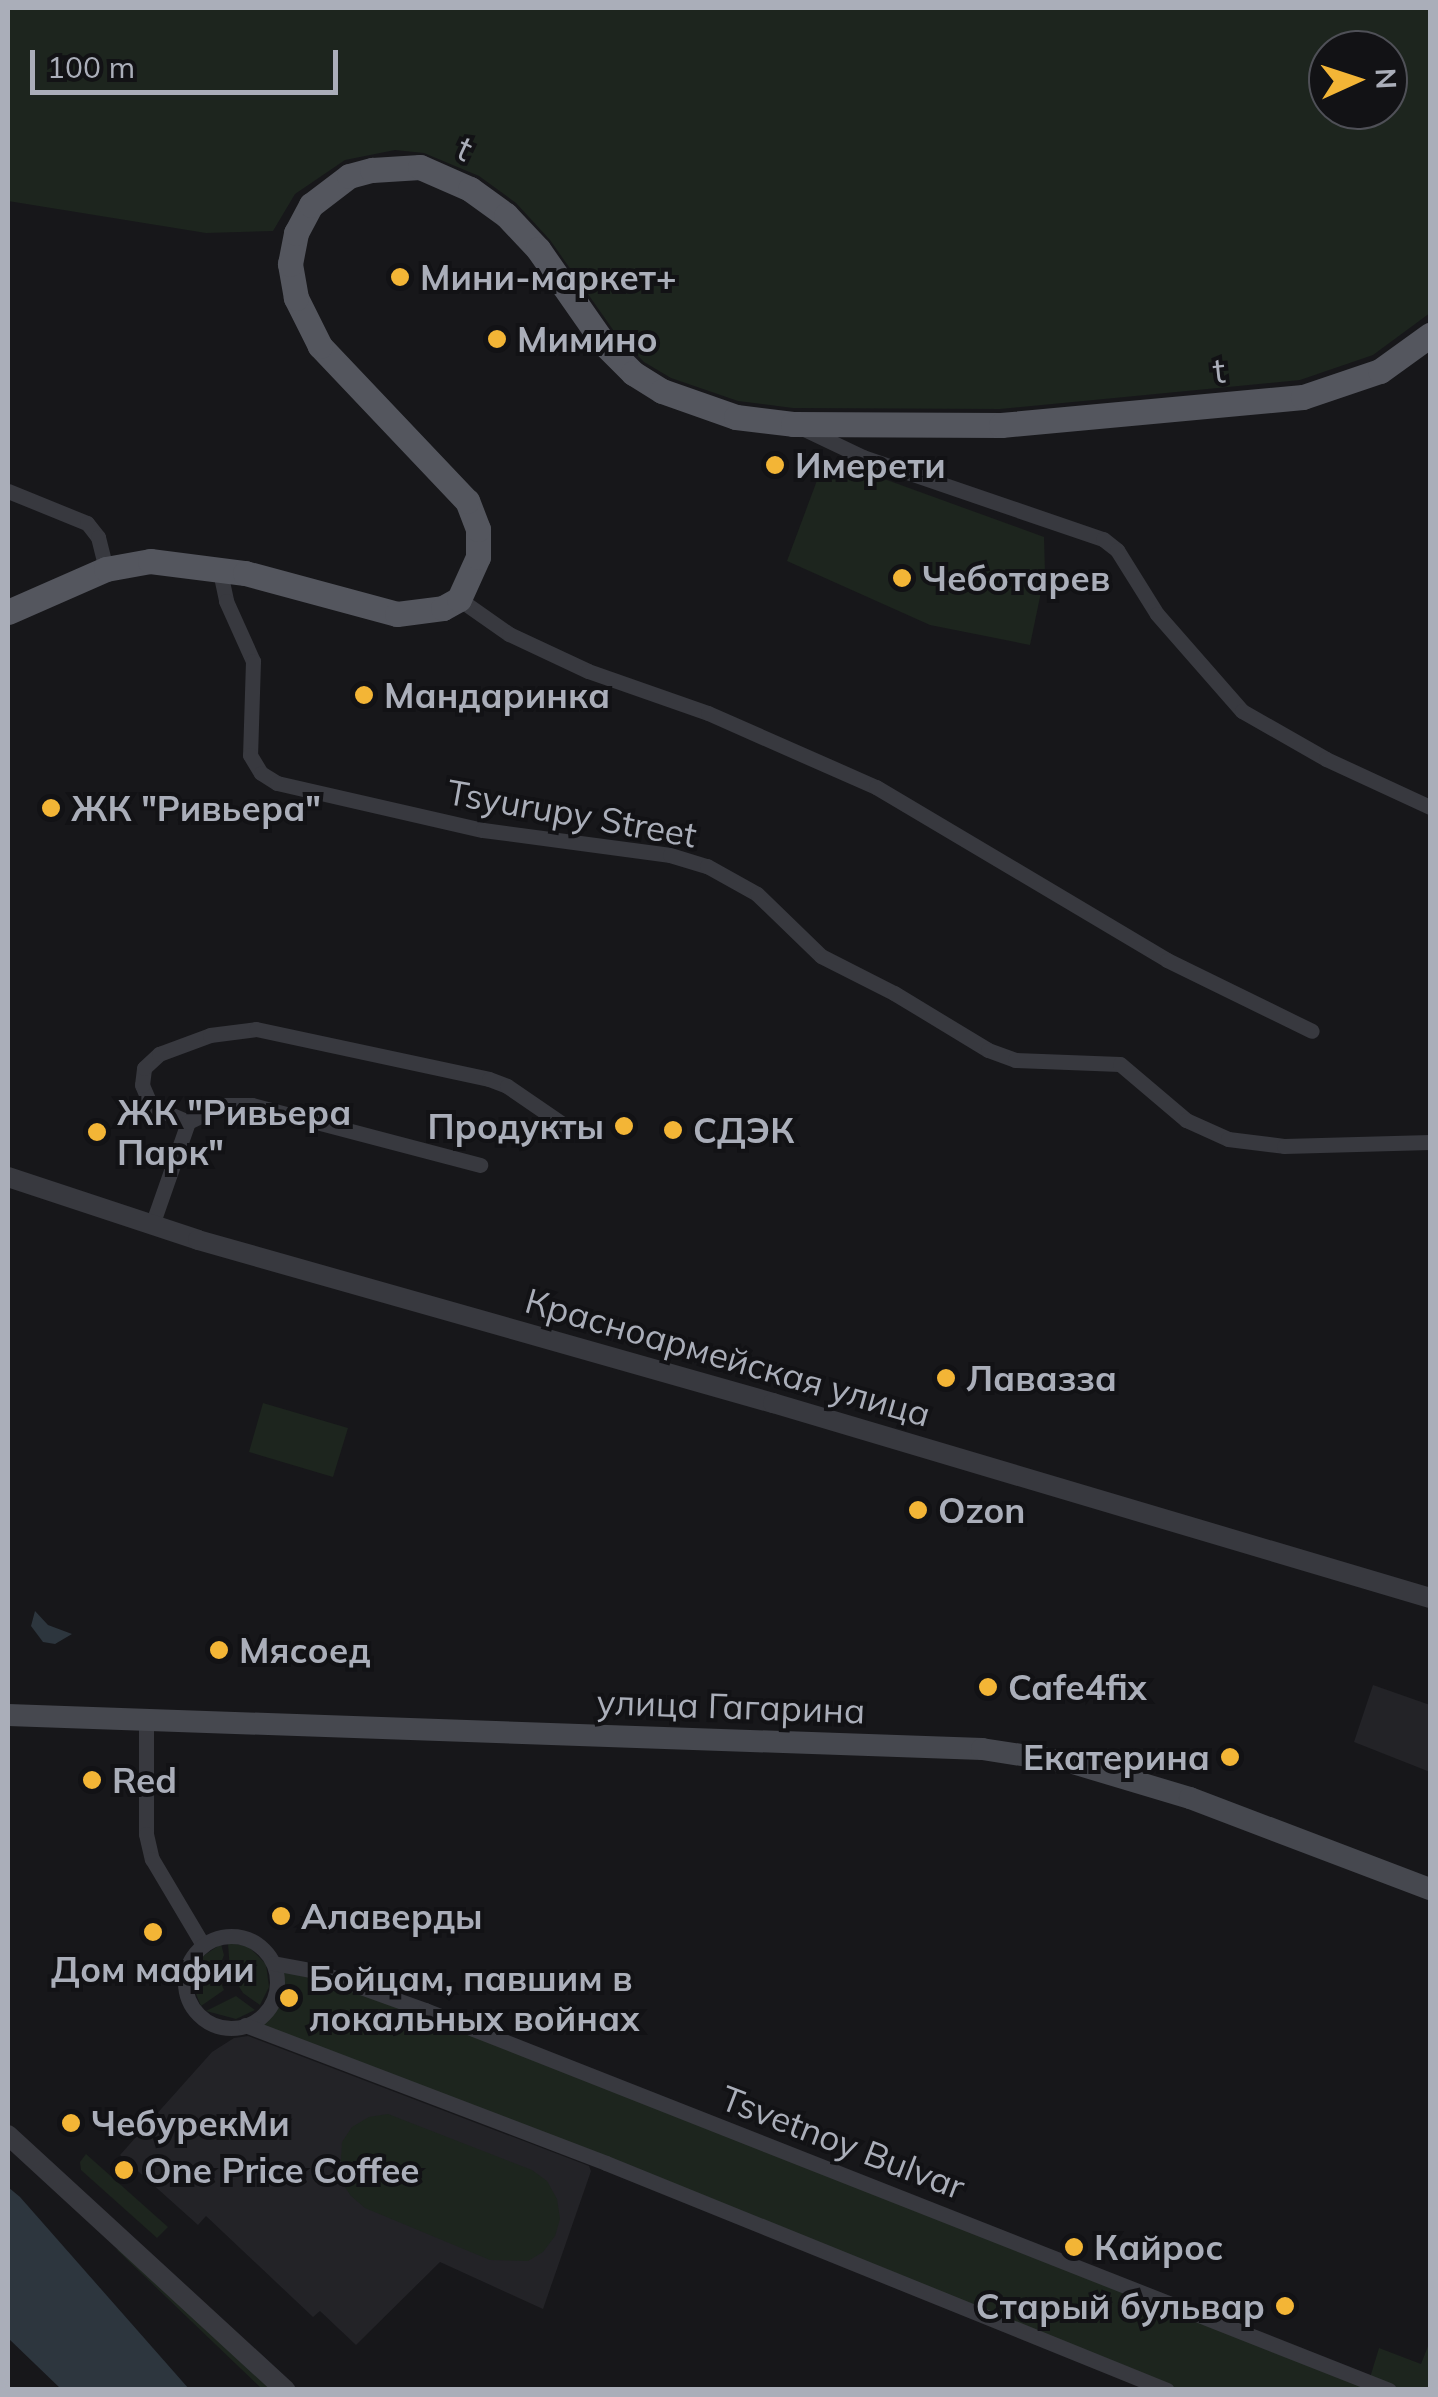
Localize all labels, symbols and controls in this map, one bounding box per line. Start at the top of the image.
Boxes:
scale bar [35,30,342,92]
north arrow [1308,30,1408,130]
text: 100 m [47,48,135,86]
text: N [1368,67,1404,90]
street label: t [451,126,479,170]
place label: Мини-маркет+ [420,256,677,298]
marker: Мини-маркет+ [389,266,411,288]
place label: Мимино [517,318,658,360]
marker: Мимино [486,328,508,350]
street label: t [1211,348,1227,392]
place label: Имерети [795,444,946,486]
marker: Имерети [764,454,786,476]
place label: Чеботарев [922,557,1110,599]
marker: Чеботарев [891,567,913,589]
place label: Мандаринка [384,674,610,716]
marker: Мандаринка [353,684,375,706]
street label: Tsyurupy Street [444,770,700,856]
place label: ЖК "Ривьера" [71,787,321,829]
marker: ЖК "Ривьера" [40,797,62,819]
place label: ЖК "Ривьера Парк" [117,1091,351,1173]
place label: Продукты [427,1105,604,1147]
place label: СДЭК [693,1109,794,1151]
marker: Продукты [613,1115,635,1137]
marker: СДЭК [662,1119,684,1141]
marker: ЖК "Ривьера Парк" [86,1121,108,1143]
street label: Красноармейская улица [521,1279,935,1435]
place label: Лавазза [966,1357,1117,1399]
marker: Лавазза [935,1367,957,1389]
place label: Ozon [938,1489,1025,1531]
marker: Ozon [907,1499,929,1521]
place label: Мясоед [239,1629,371,1671]
marker: Мясоед [208,1639,230,1661]
place label: Cafe4fix [1008,1666,1147,1708]
marker: Cafe4fix [977,1676,999,1698]
street label: улица Гагарина [596,1680,866,1732]
place label: Екатерина [1023,1736,1210,1778]
marker: Екатерина [1219,1746,1241,1768]
place label: Red [112,1759,177,1801]
marker: Red [81,1769,103,1791]
place label: Алаверды [301,1895,483,1937]
marker: Алаверды [270,1905,292,1927]
marker: Дом мафии [142,1921,164,1943]
place label: Дом мафии [51,1948,255,1990]
place label: Бойцам, павшим в локальных войнах [309,1957,640,2039]
marker: Бойцам, павшим в локальных войнах [278,1987,300,2009]
street label: Tsvetnoy Bulvar [715,2076,971,2208]
place label: ЧебурекМи [91,2102,290,2144]
marker: ЧебурекМи [60,2112,82,2134]
place label: One Price Coffee [144,2149,419,2191]
marker: One Price Coffee [113,2159,135,2181]
place label: Кайрос [1094,2226,1223,2268]
marker: Кайрос [1063,2236,1085,2258]
place label: Старый бульвар [976,2285,1265,2327]
marker: Старый бульвар [1274,2295,1296,2317]

